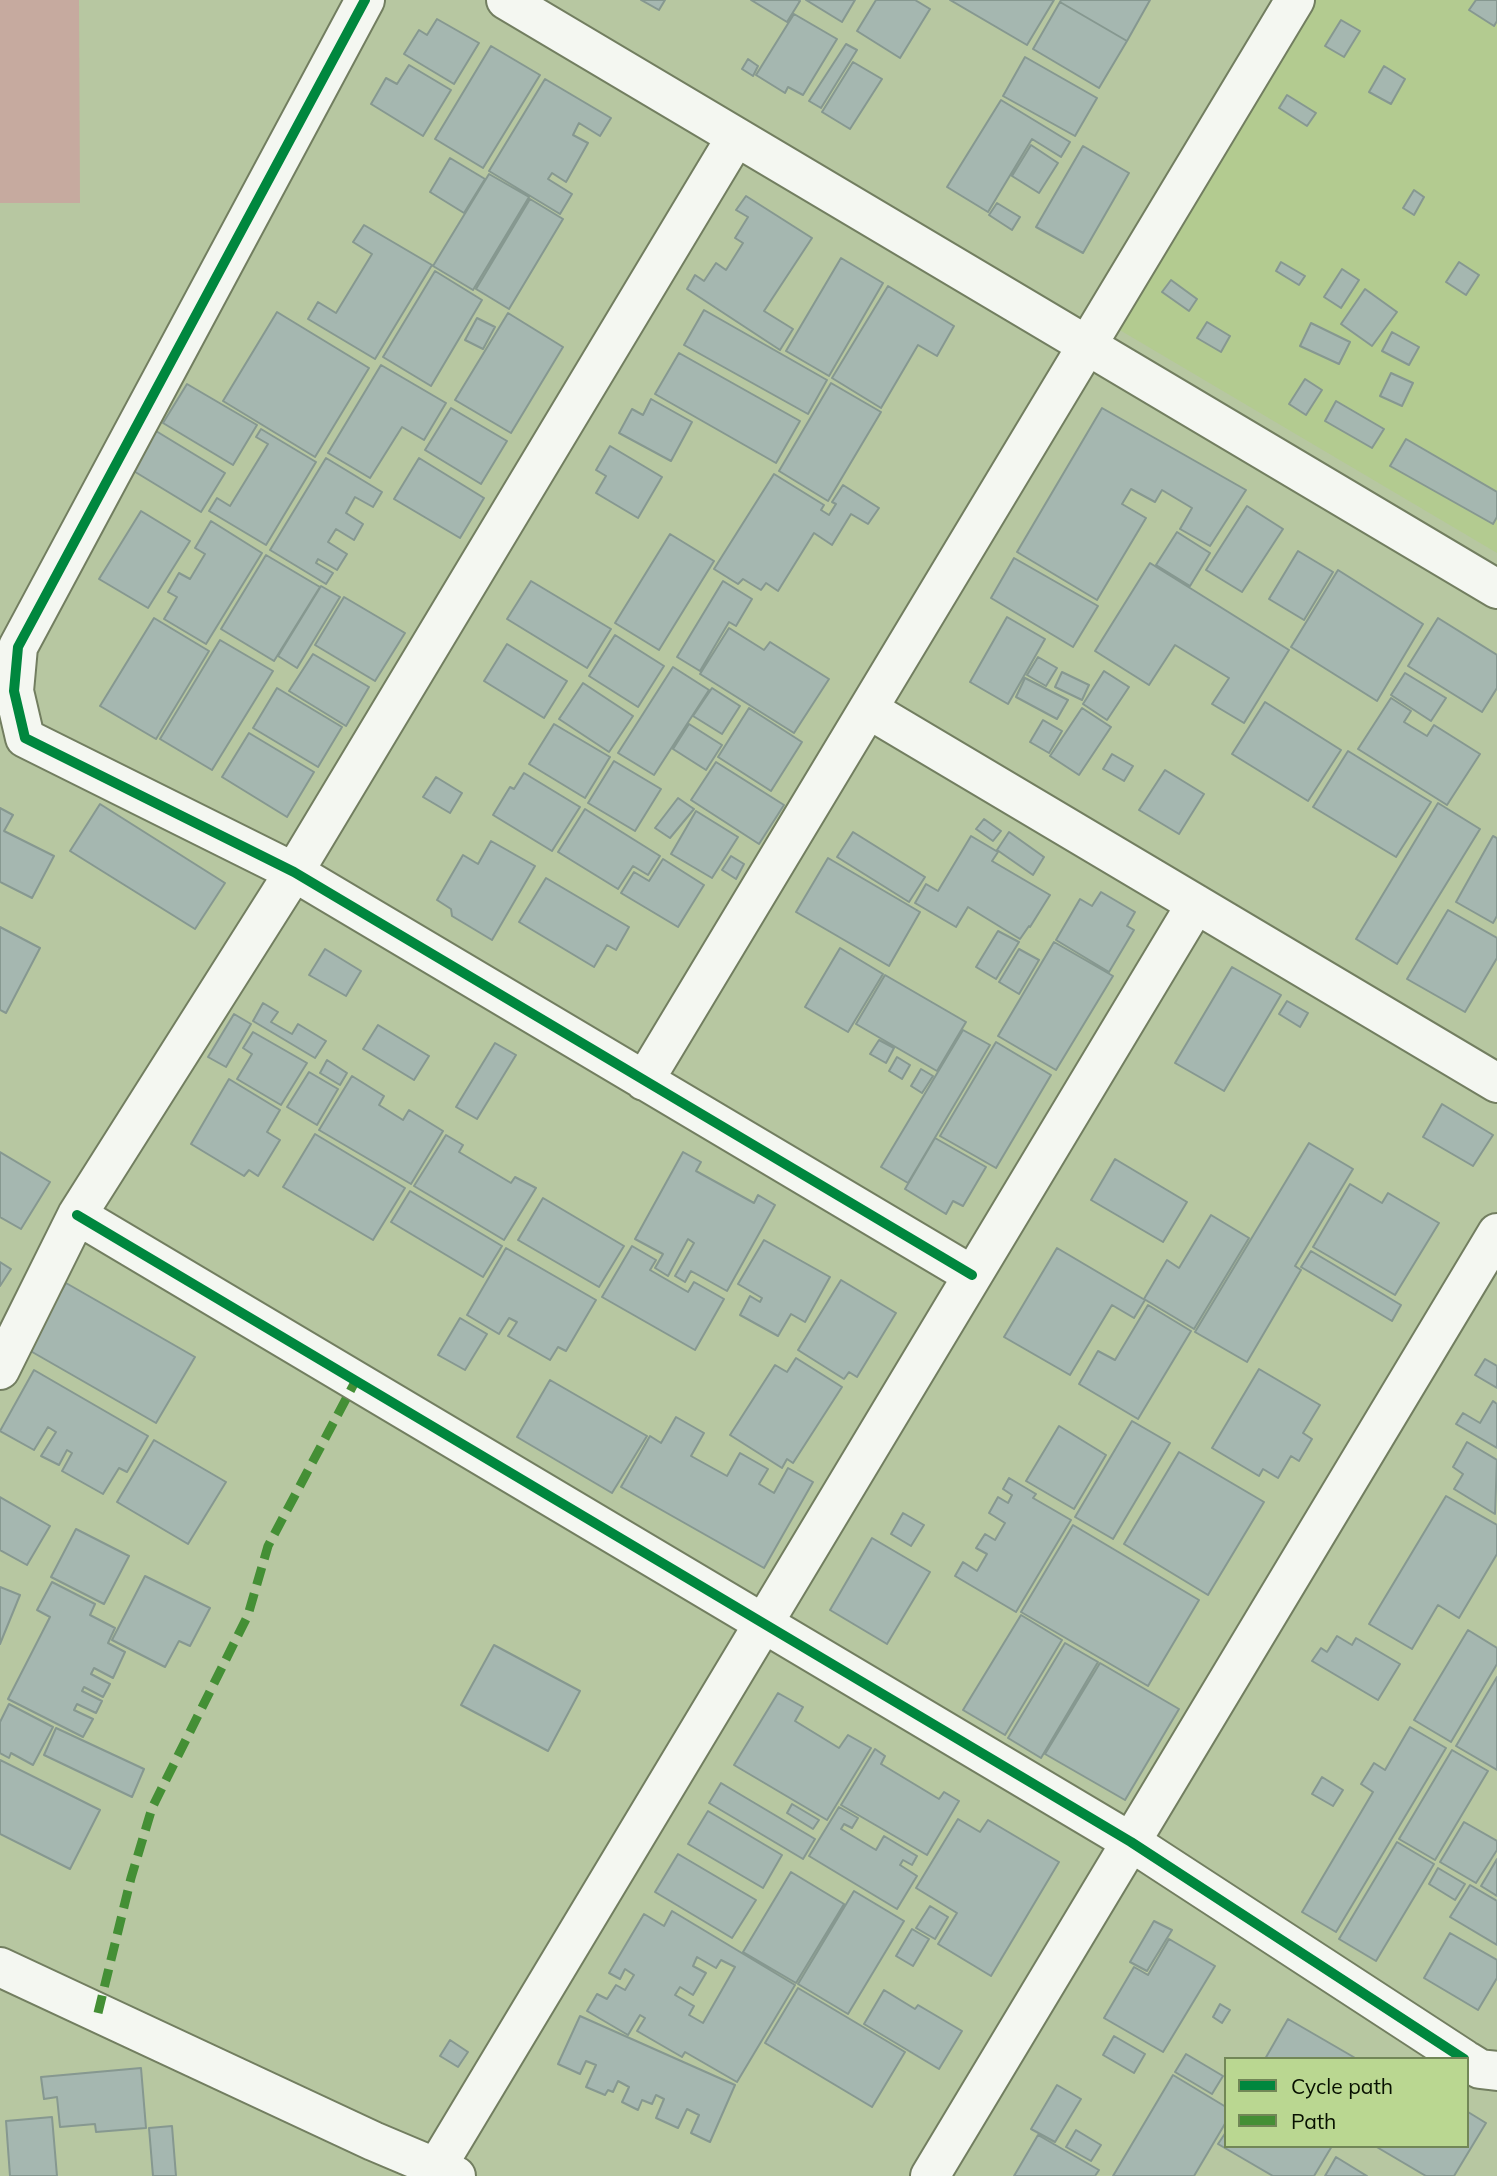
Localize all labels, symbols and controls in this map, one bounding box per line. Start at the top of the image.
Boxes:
legend [1224,2057,1469,2148]
text: Cycle path [1291,2073,1393,2099]
text: Path [1291,2108,1336,2134]

